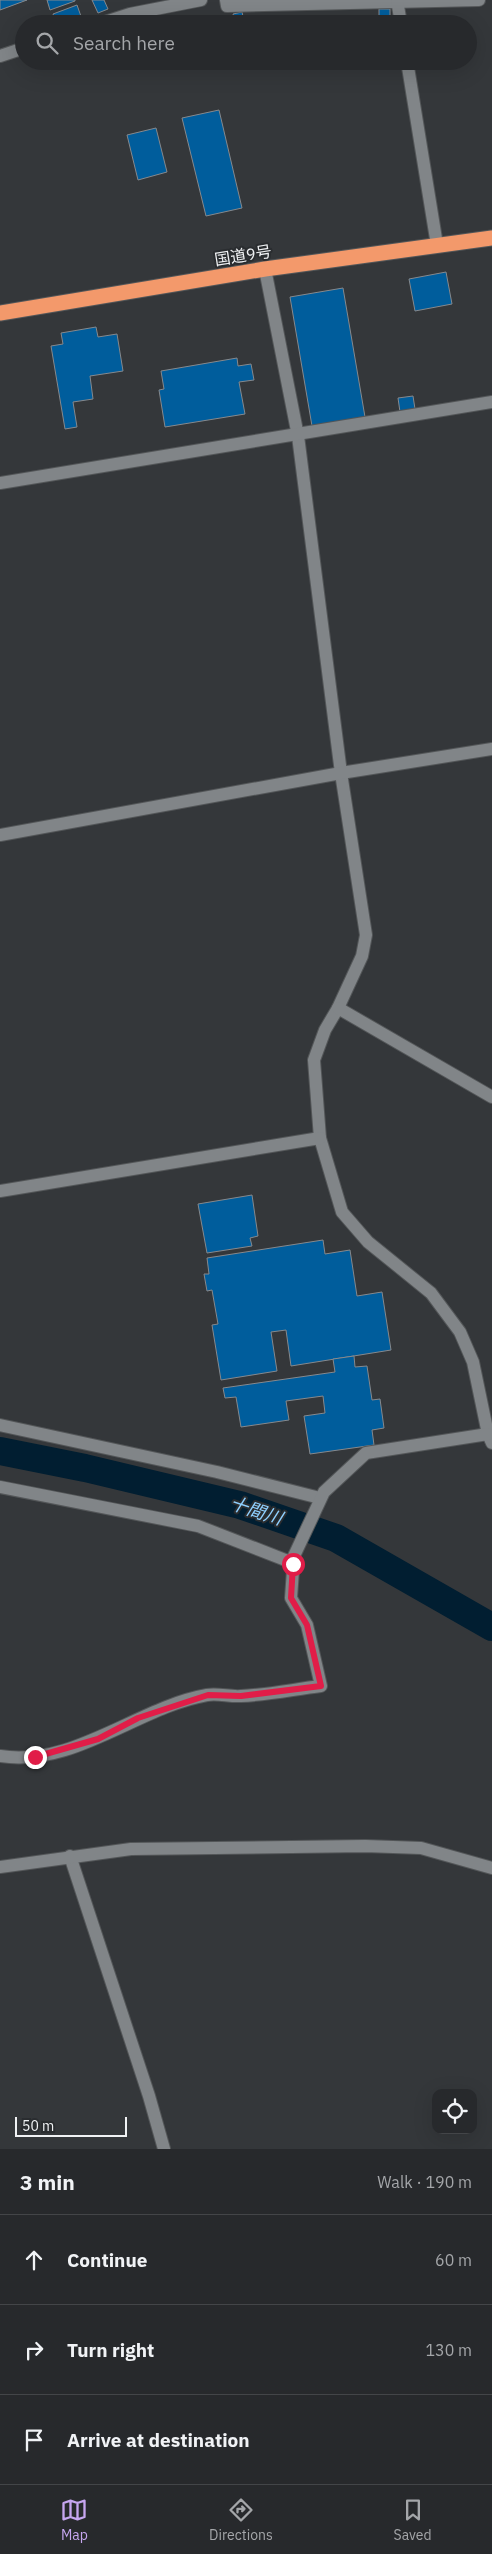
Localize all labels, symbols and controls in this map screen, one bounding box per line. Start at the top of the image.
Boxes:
search box [15,15,477,70]
icon: search [33,29,61,57]
text: Search here [73,31,175,55]
street label: 国道9号 [213,241,273,269]
water label: 十間川 [227,1491,287,1530]
route start [282,1553,305,1576]
route end [24,1746,47,1769]
map controls [432,2089,477,2134]
button: locate [432,2089,477,2134]
scale bar [15,2114,128,2137]
text: 50 m [22,2117,54,2135]
text: 3 min [20,2168,75,2196]
text: Walk · 190 m [377,2172,472,2192]
icon: ahead [20,2246,48,2274]
text: Continue [67,2248,147,2272]
text: 60 m [435,2250,472,2270]
icon: right [20,2336,48,2364]
text: Turn right [67,2338,154,2362]
text: 130 m [425,2340,472,2360]
icon: arrive [20,2426,48,2454]
text: Arrive at destination [67,2428,250,2452]
tab: Map [60,2496,88,2544]
tab: Directions [209,2496,273,2544]
tab: Saved [394,2496,432,2544]

